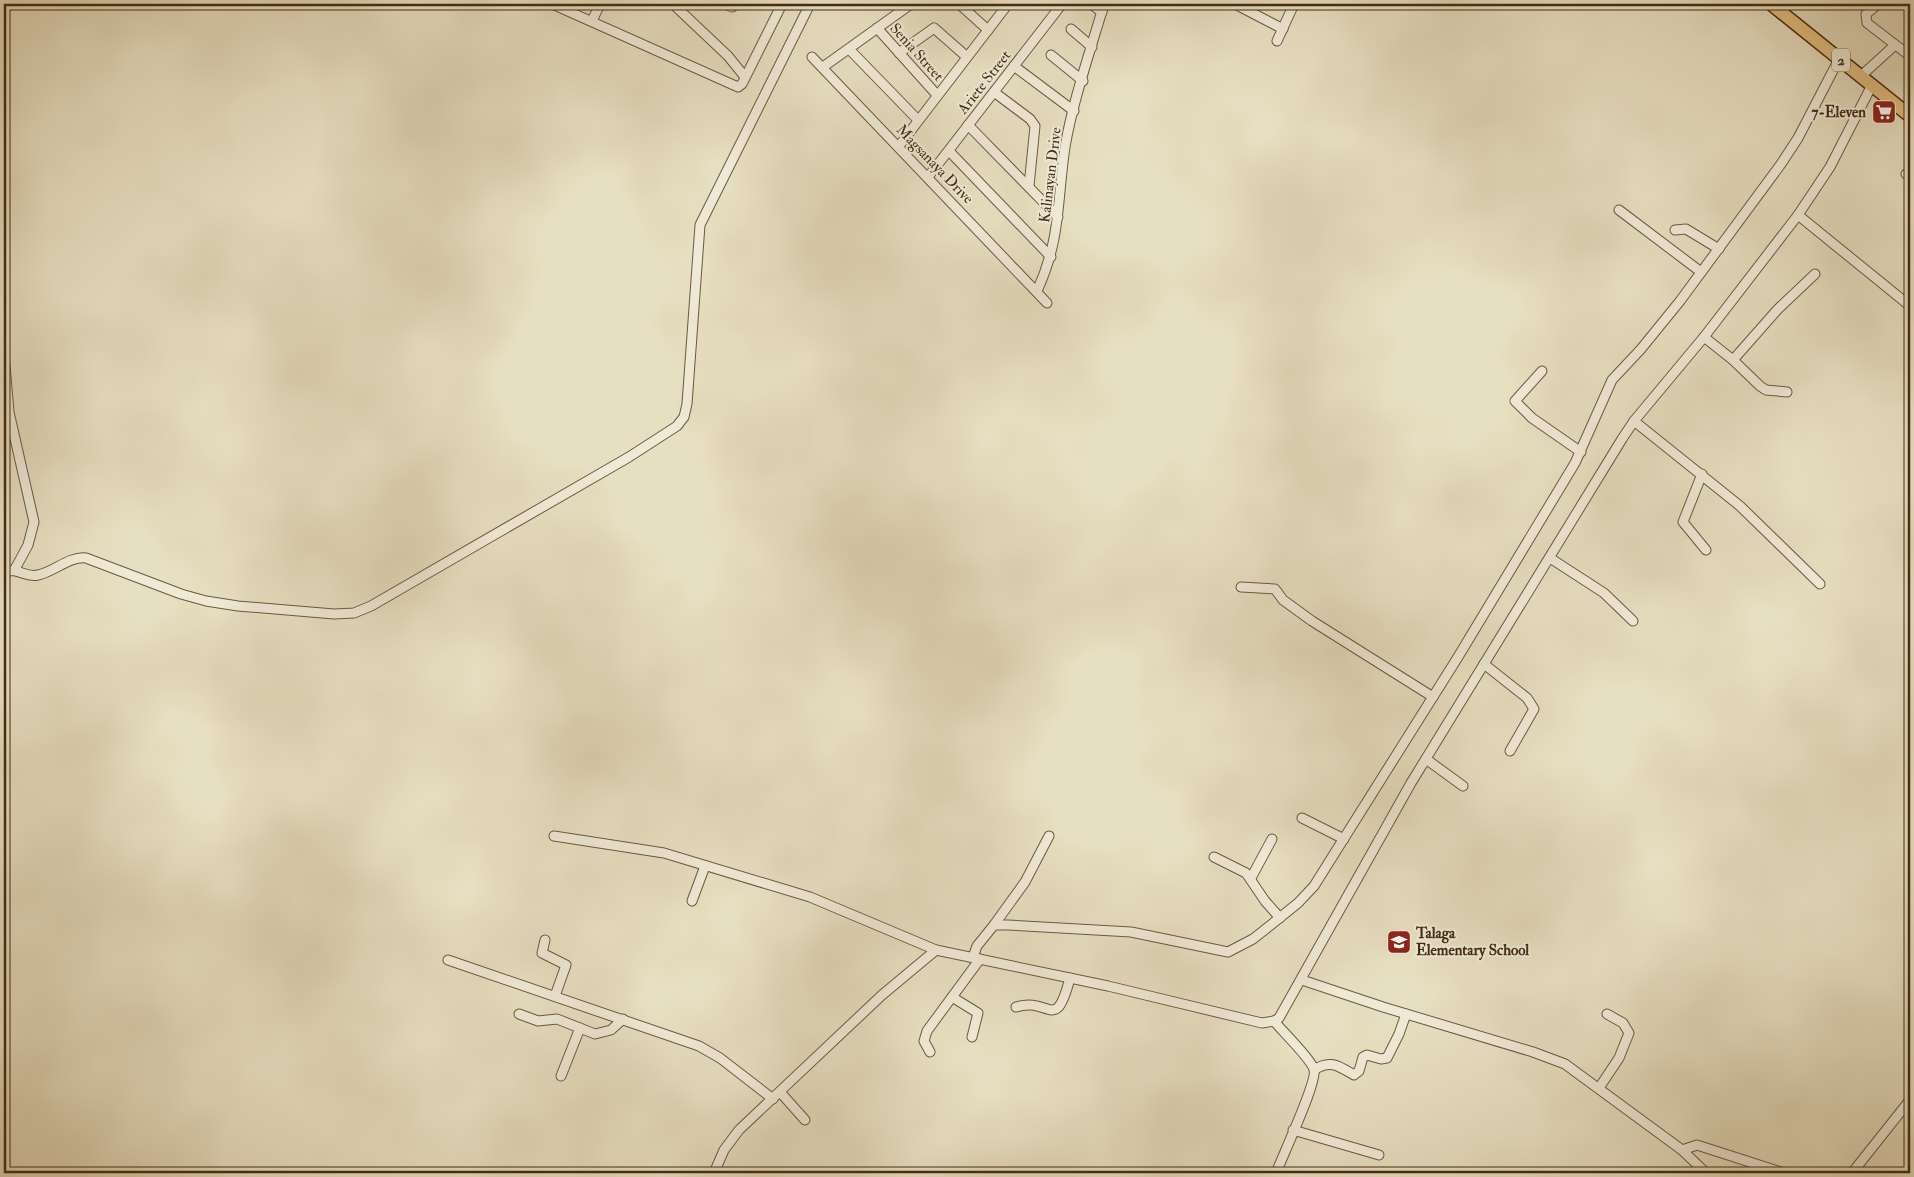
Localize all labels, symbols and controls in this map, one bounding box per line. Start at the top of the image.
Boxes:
street label: Senia Street [886,19,948,85]
street label: Ariete Street [953,47,1015,119]
road number: 2 [1832,48,1850,72]
supermarket icon: 7-Eleven [1871,99,1897,125]
place label: 7-Eleven [1812,103,1866,122]
street label: Magsanaya Drive [892,121,977,208]
street label: Kalinayan Drive [1035,126,1066,224]
place label: Talaga Elementary School [1415,924,1529,961]
school or university icon: Talaga Elementary School [1386,929,1412,955]

